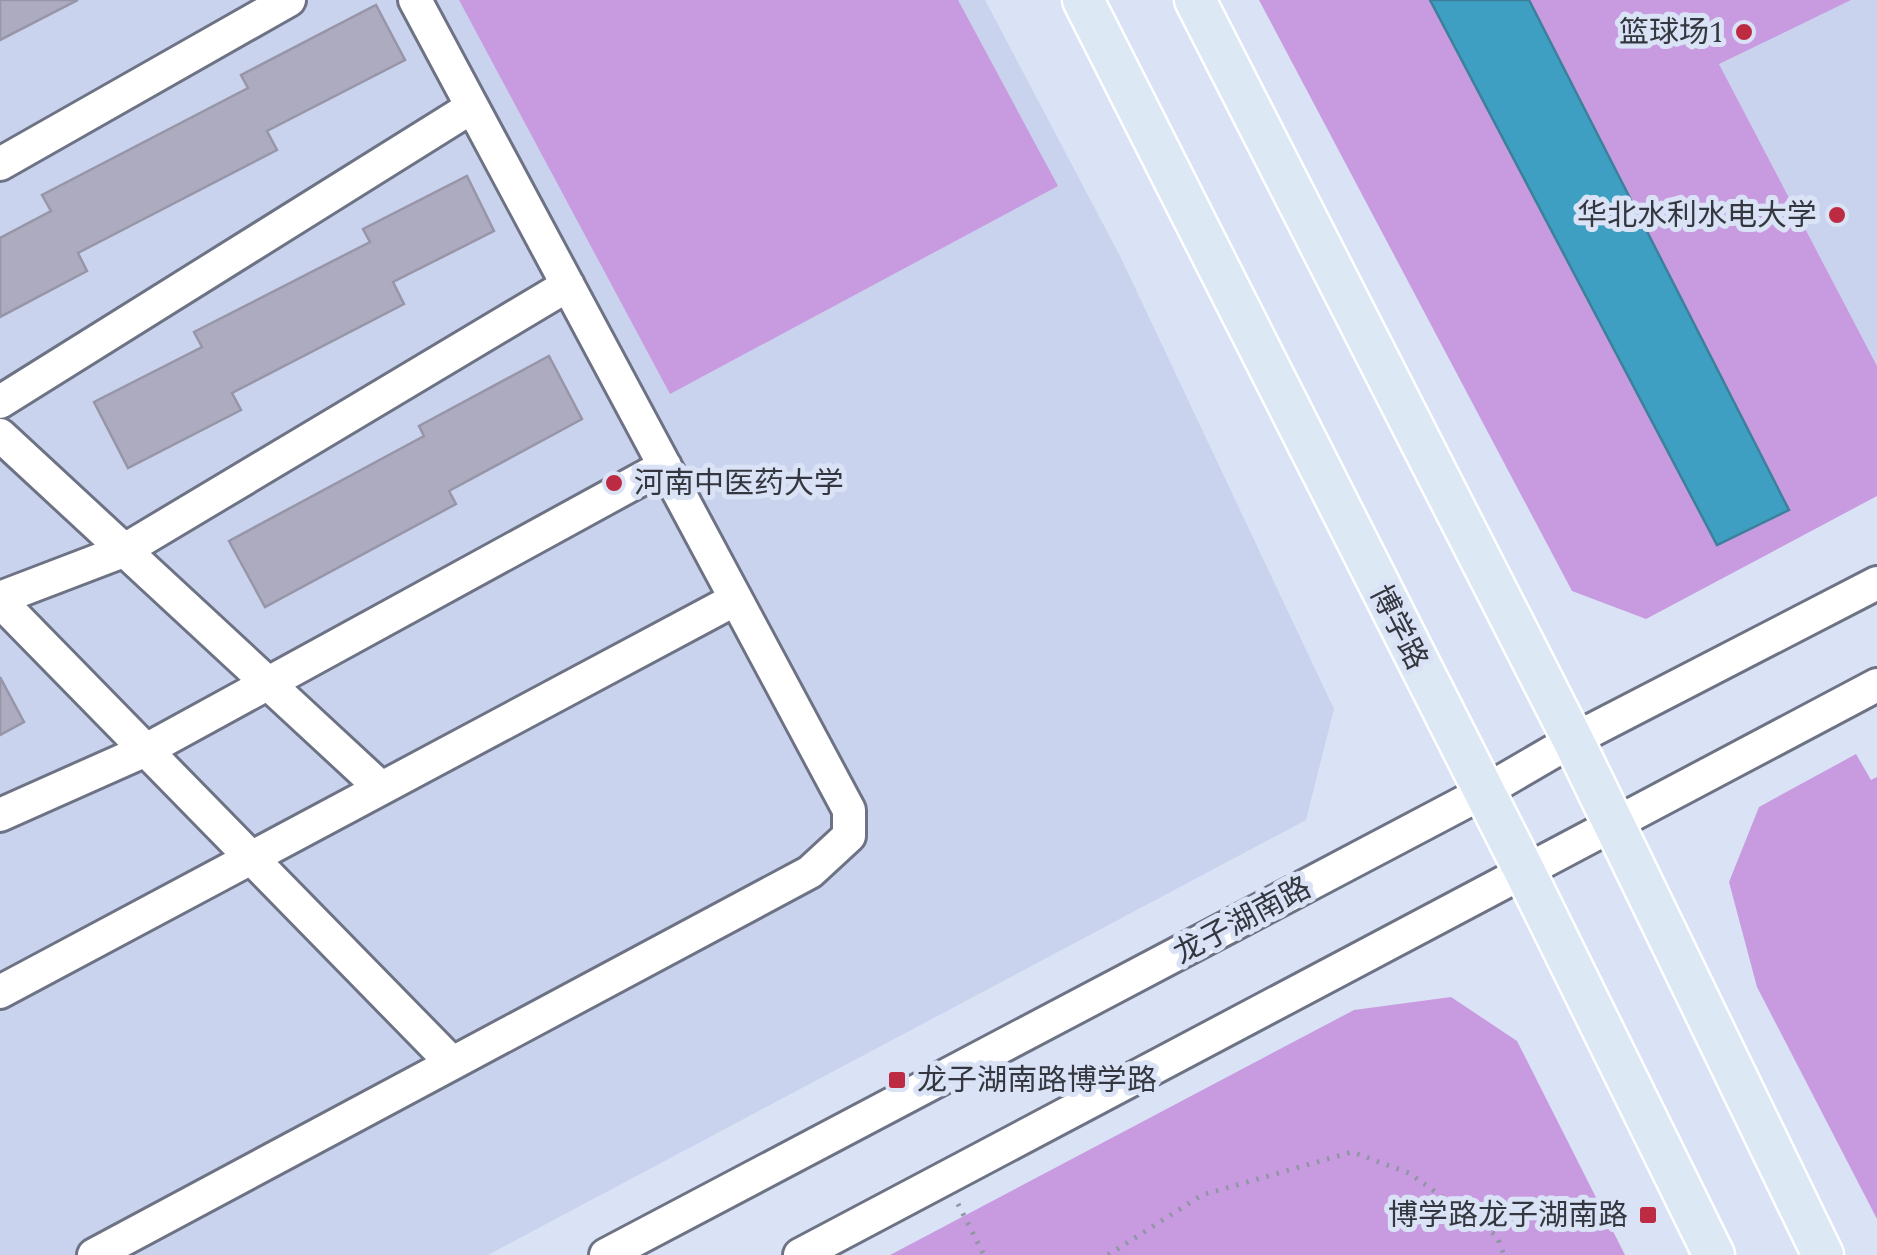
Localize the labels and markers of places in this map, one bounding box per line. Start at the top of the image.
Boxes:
place label: 篮球场1 [1619,10,1724,56]
marker: 篮球场1 [1733,21,1755,43]
place label: 华北水利水电大学 [1577,193,1817,239]
marker: 华北水利水电大学 [1826,204,1848,226]
place label: 河南中医药大学 [634,461,844,507]
marker: 河南中医药大学 [603,472,625,494]
place label: 龙子湖南路博学路 [917,1058,1157,1104]
marker: 龙子湖南路博学路 [886,1069,908,1091]
place label: 博学路龙子湖南路 [1388,1193,1628,1239]
marker: 博学路龙子湖南路 [1637,1204,1659,1226]

